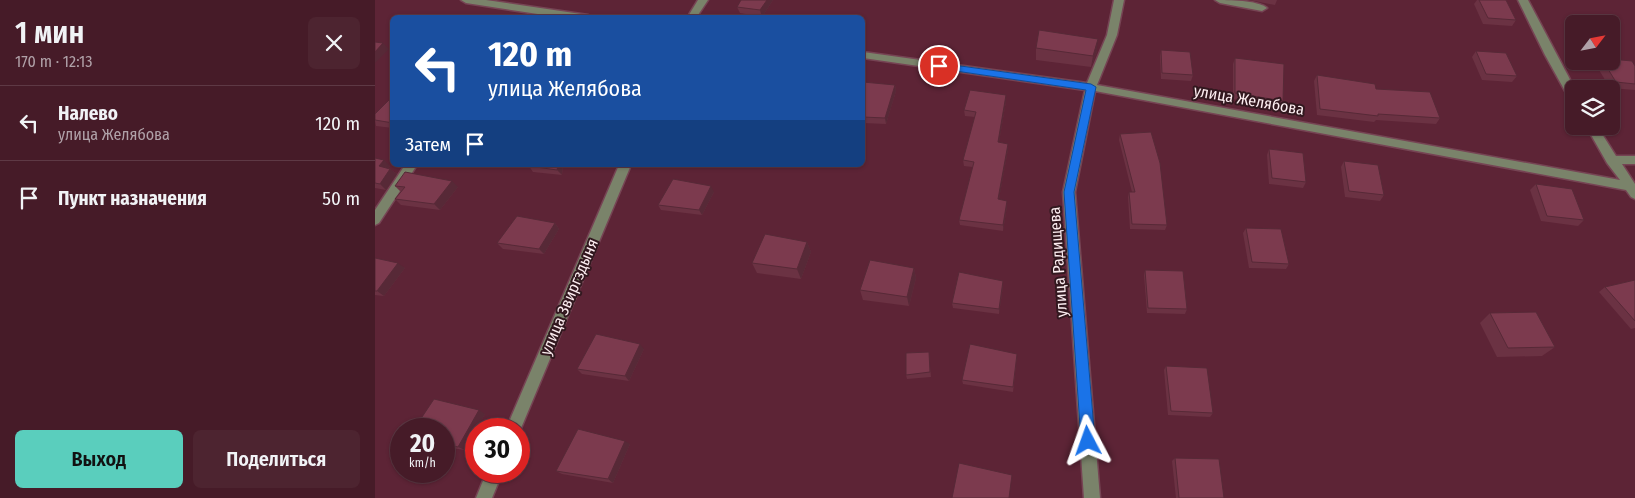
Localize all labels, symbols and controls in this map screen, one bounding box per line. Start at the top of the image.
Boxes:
text: 1 мин [15,15,84,51]
north arrow [1565,15,1620,70]
map controls [1565,15,1620,135]
button: close [308,17,360,69]
text: 120 m [488,33,572,75]
icon: left [405,35,470,100]
pin [918,45,960,87]
text: 170 m · 12:13 [15,52,92,71]
icon: arrive [925,52,953,80]
text: улица Желябова [488,75,642,102]
button: layers [1565,80,1620,135]
street label: улица Желябова [1192,81,1306,119]
text: Налево [58,102,118,125]
icon: left [15,109,43,137]
text: 120 m [315,112,360,135]
text: улица Желябова [58,125,170,144]
icon: arrive [461,130,489,158]
text: Затем [405,133,451,156]
icon: arrive [15,184,43,212]
text: Пункт назначения [58,187,207,210]
text: 50 m [322,187,360,210]
street label: улица Радищева [1045,206,1071,318]
street label: улица Звиргздыня [536,236,602,358]
position arrow [1061,414,1113,466]
speed limit sign: 30 [465,418,530,483]
text: 20 [410,429,435,459]
button: Выход [15,430,183,488]
button: Поделиться [193,430,360,488]
text: km/h [409,456,436,470]

